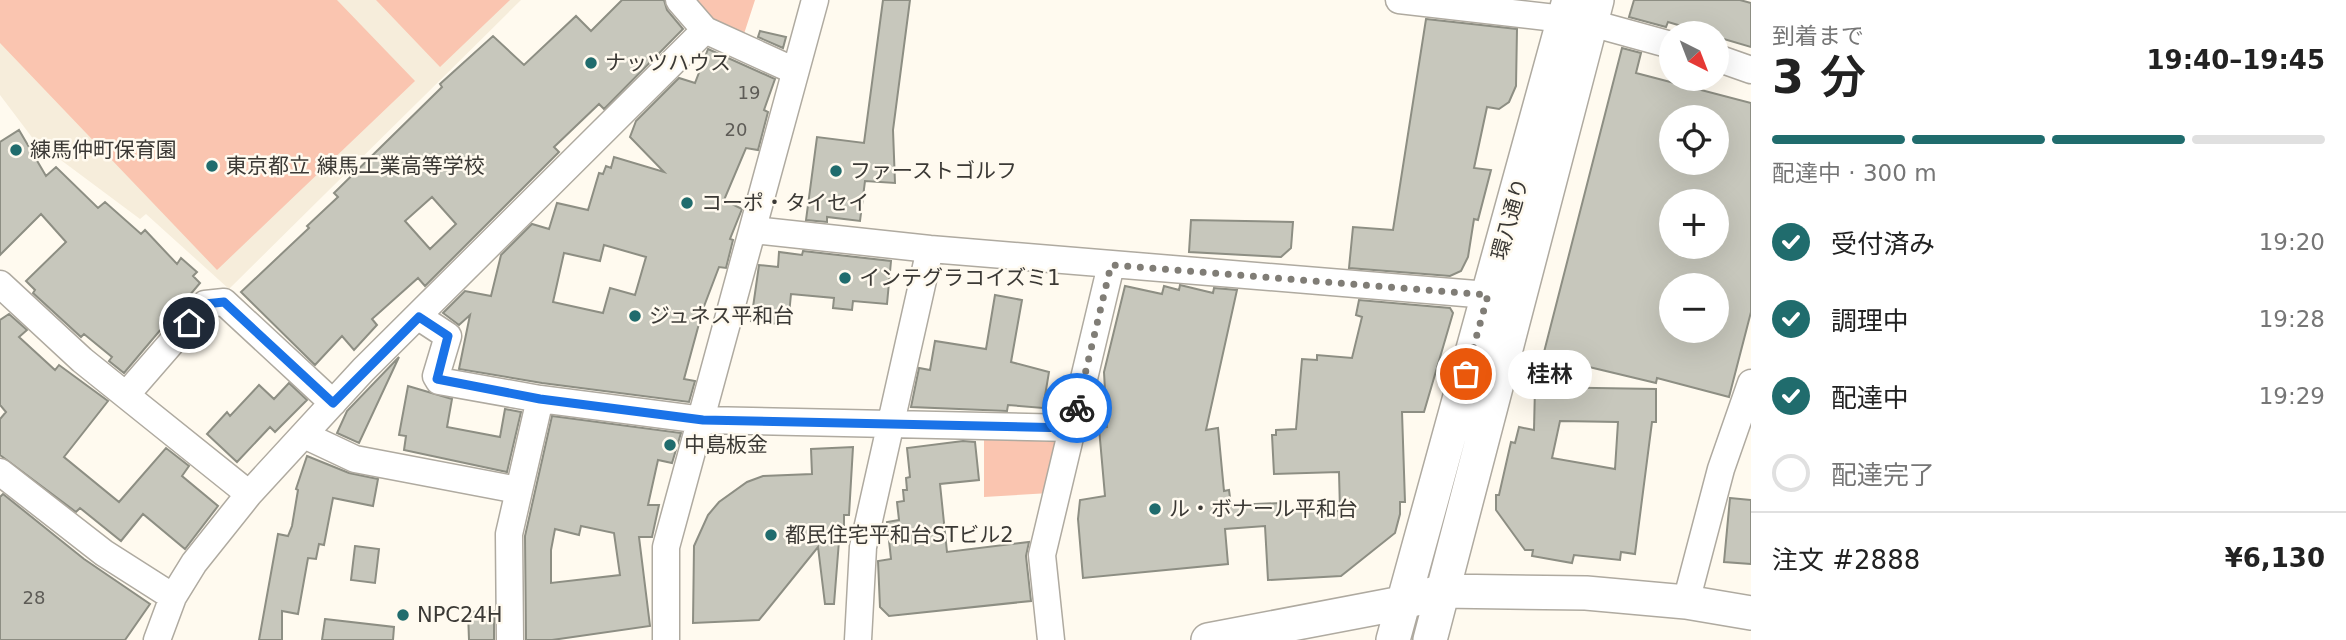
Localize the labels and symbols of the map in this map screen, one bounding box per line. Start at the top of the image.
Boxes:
north arrow [1659,21,1729,91]
place label: ナッツハウス [605,51,731,75]
marker: ナッツハウス [583,55,599,71]
house number: 19 [738,82,760,103]
house number: 20 [725,119,747,140]
place label: 練馬仲町保育園 [30,138,177,162]
marker: 練馬仲町保育園 [8,142,24,158]
place label: 東京都立 練馬工業高等学校 [226,154,485,178]
marker: 東京都立 練馬工業高等学校 [204,158,220,174]
place label: ファーストゴルフ [850,159,1017,183]
marker: ファーストゴルフ [828,163,844,179]
street label: 環八通り [1487,175,1533,263]
place label: コーポ・タイセイ [701,191,869,215]
marker: コーポ・タイセイ [679,195,695,211]
place label: インテグラコイズミ1 [859,266,1061,290]
marker: インテグラコイズミ1 [837,270,853,286]
pin [159,293,219,353]
place label: ジュネス平和台 [649,304,795,328]
marker: ジュネス平和台 [627,308,643,324]
pin [1436,344,1496,404]
callout: 桂林 [1508,350,1592,398]
courier [1042,373,1112,443]
place label: 中島板金 [684,433,768,457]
marker: 中島板金 [662,437,678,453]
place label: ル・ボナール平和台 [1169,497,1358,521]
marker: ル・ボナール平和台 [1147,501,1163,517]
place label: 都民住宅平和台STビル2 [785,523,1014,547]
marker: 都民住宅平和台STビル2 [763,527,779,543]
house number: 28 [23,587,45,608]
place label: NPC24H [417,603,503,627]
marker: NPC24H [395,607,411,623]

